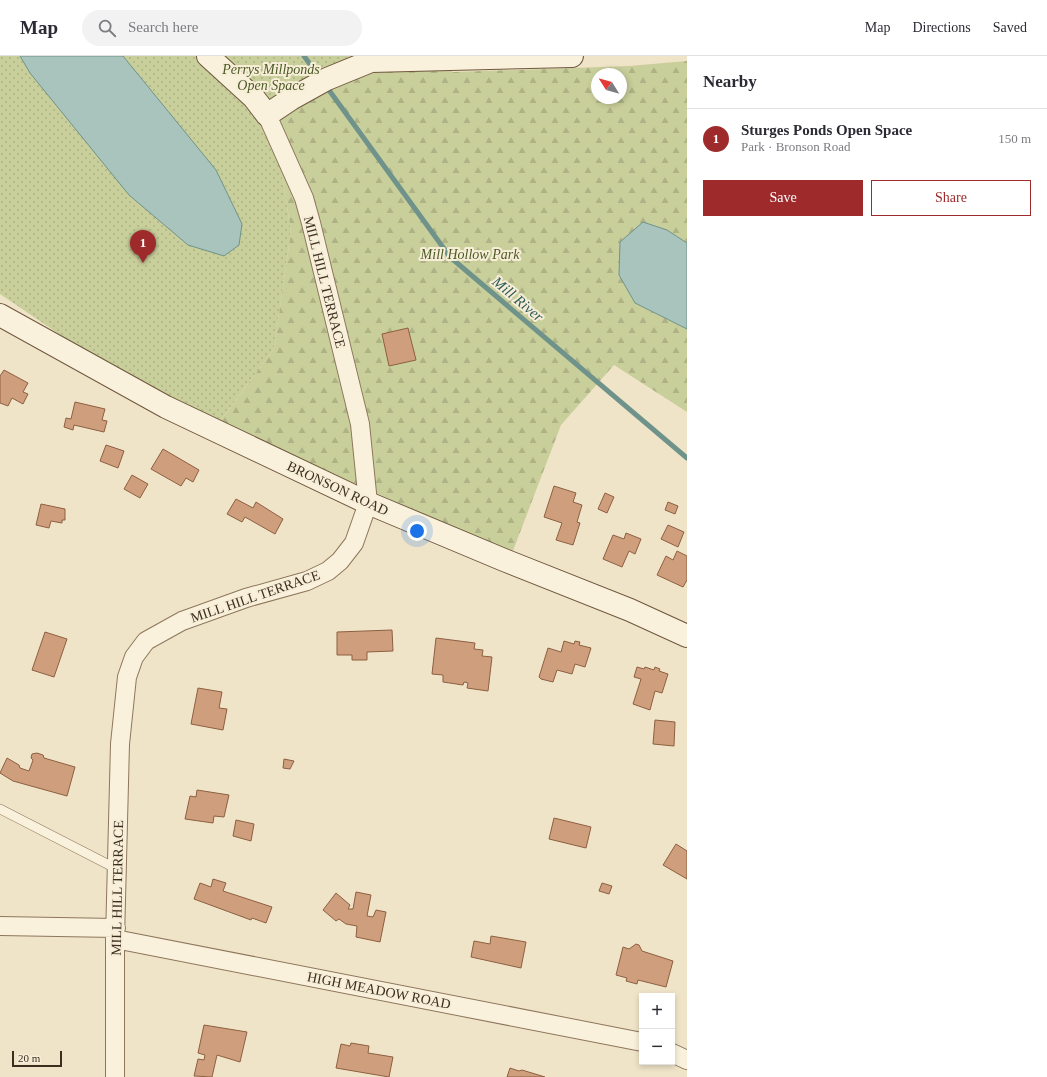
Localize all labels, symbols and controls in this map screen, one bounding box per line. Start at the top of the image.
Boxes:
search box [82,10,362,46]
text: Map [20,17,58,38]
icon: search [96,17,118,39]
text: Search here [128,19,198,35]
text: Map [865,20,890,35]
text: Directions [912,20,971,35]
text: Saved [993,20,1027,35]
park label: Perrys Millponds Open Space [221,62,320,93]
north arrow [591,68,627,104]
text: Nearby [703,72,757,91]
text: Sturges Ponds Open Space [741,122,912,138]
text: 1 [713,131,719,146]
text: 150 m [998,131,1031,146]
text: Park · Bronson Road [741,139,850,154]
button: Save [703,180,863,216]
button: Share [871,180,1031,216]
street label: MILL HILL TERRACE [301,215,348,350]
pin: 1 [130,230,156,263]
park label: Mill Hollow Park [420,247,520,262]
water label: Mill River [489,273,547,325]
street label: BRONSON ROAD [285,458,391,519]
your location [407,521,427,541]
street label: MILL HILL TERRACE [189,567,322,626]
street label: MILL HILL TERRACE [109,820,126,956]
street label: HIGH MEADOW ROAD [306,969,452,1012]
map controls [639,993,675,1065]
button: + [639,993,675,1029]
button: − [639,1029,675,1065]
scale bar [12,1049,62,1068]
text: 20 m [18,1052,40,1064]

